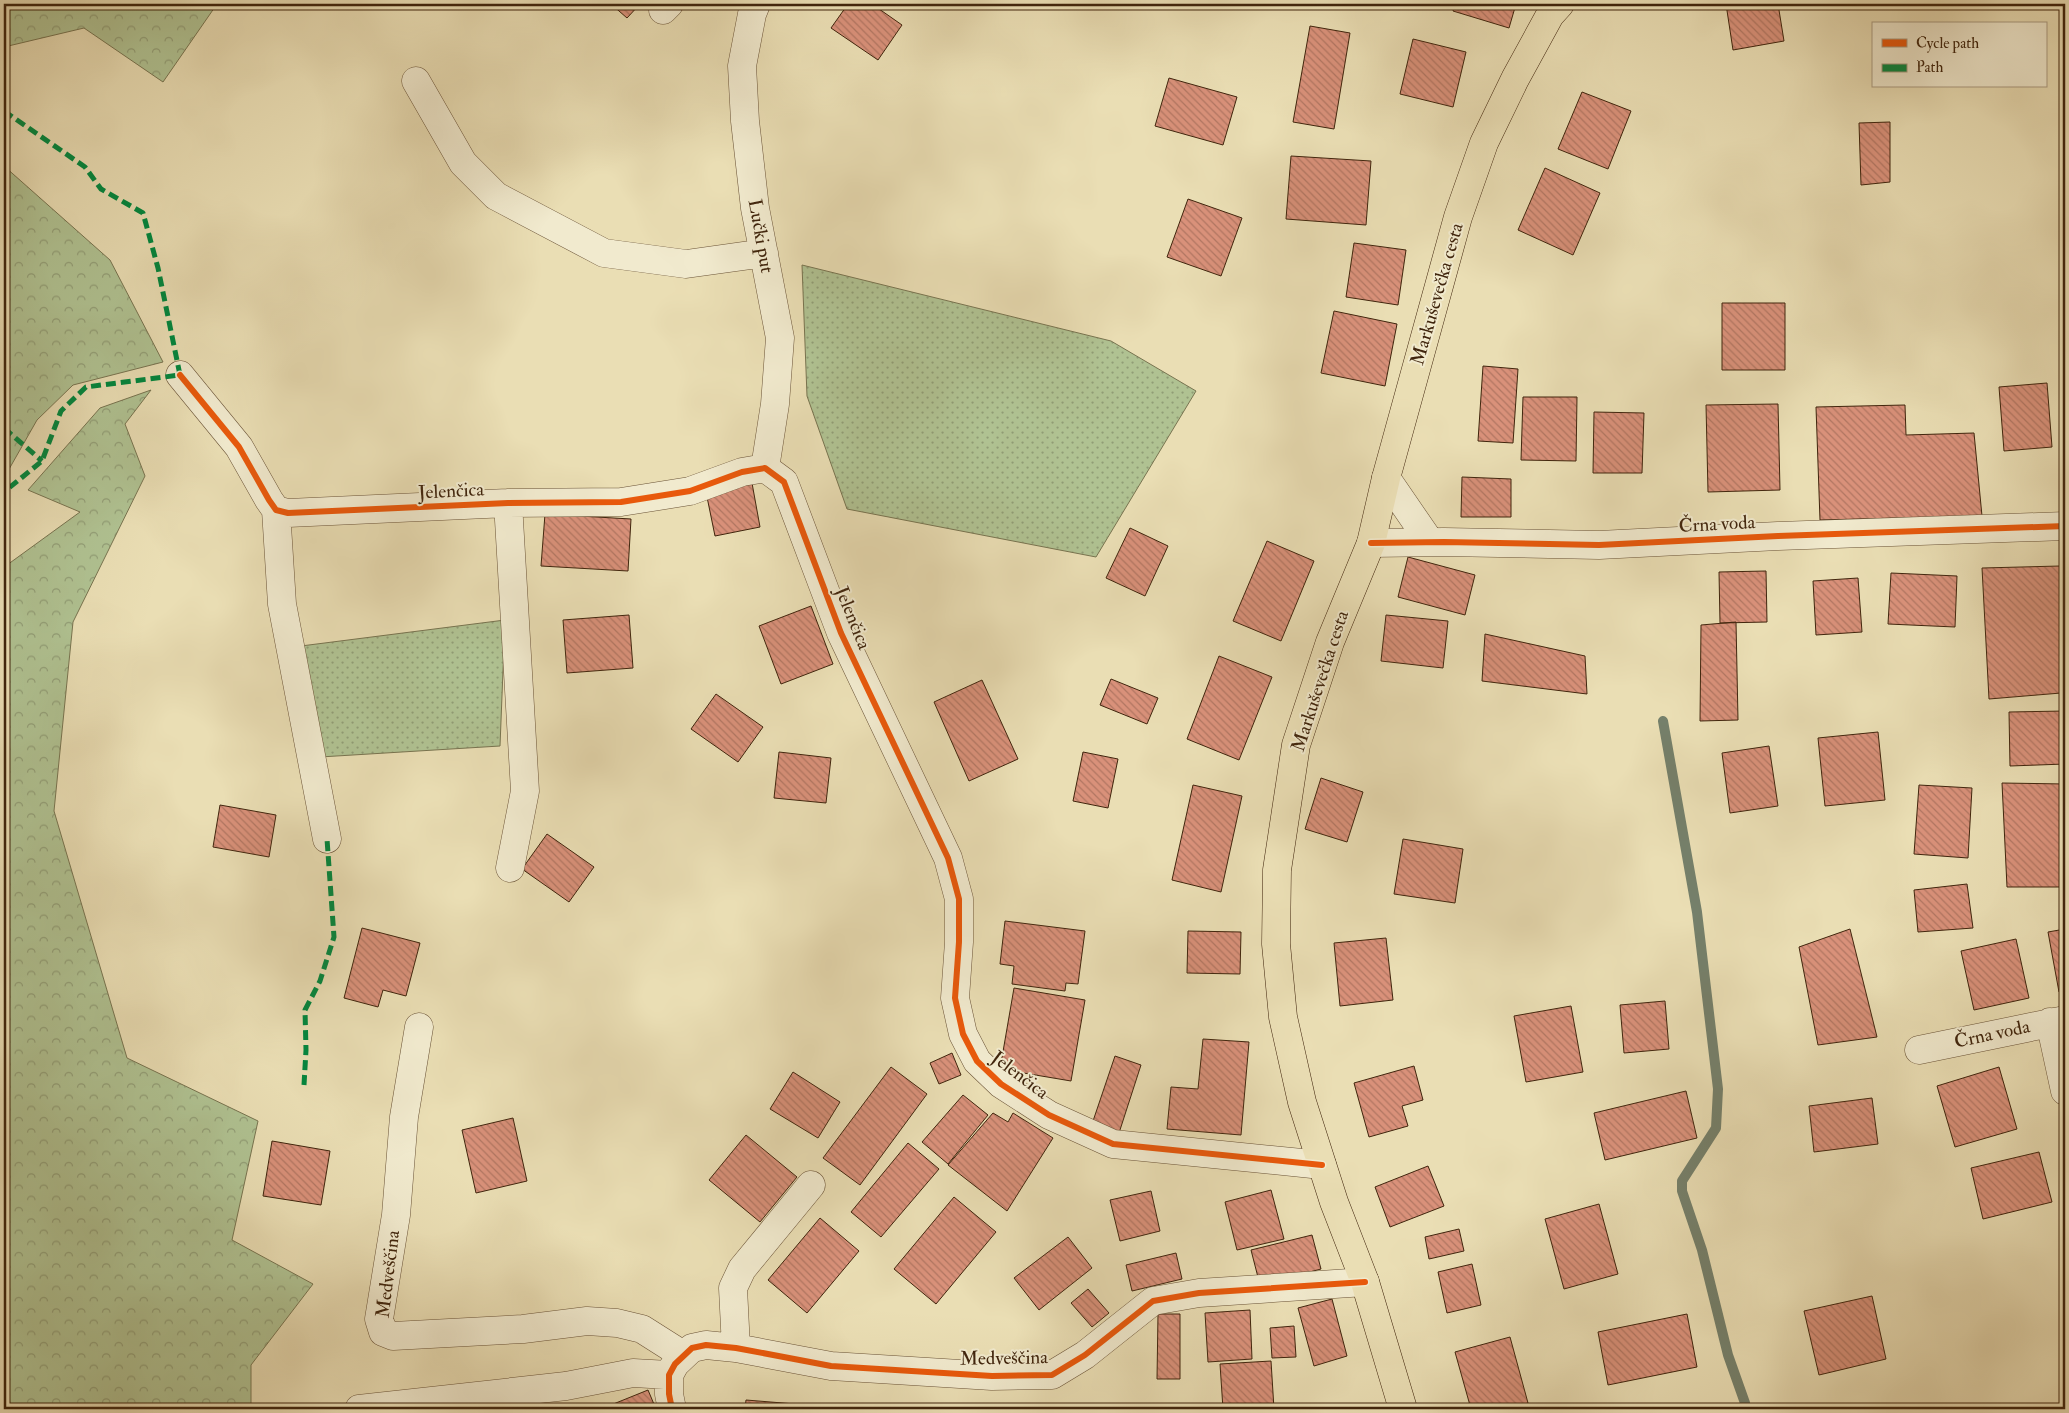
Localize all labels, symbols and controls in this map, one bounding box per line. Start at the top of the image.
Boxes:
legend [1872,22,2046,88]
text: Cycle path [1916,34,1979,54]
text: Path [1916,58,1943,77]
street label: Lučki put [742,197,779,275]
street label: Markuševečka cesta [1405,220,1469,368]
street label: Jelenčica [416,477,485,505]
street label: Črna voda [1678,508,1756,538]
street label: Jelenčica [829,582,877,653]
street label: Markuševečka cesta [1286,607,1354,755]
street label: Črna voda [1952,1012,2032,1054]
street label: Jelenčica [986,1045,1054,1105]
street label: Medveščina [371,1229,405,1319]
street label: Medveščina [960,1345,1048,1371]

